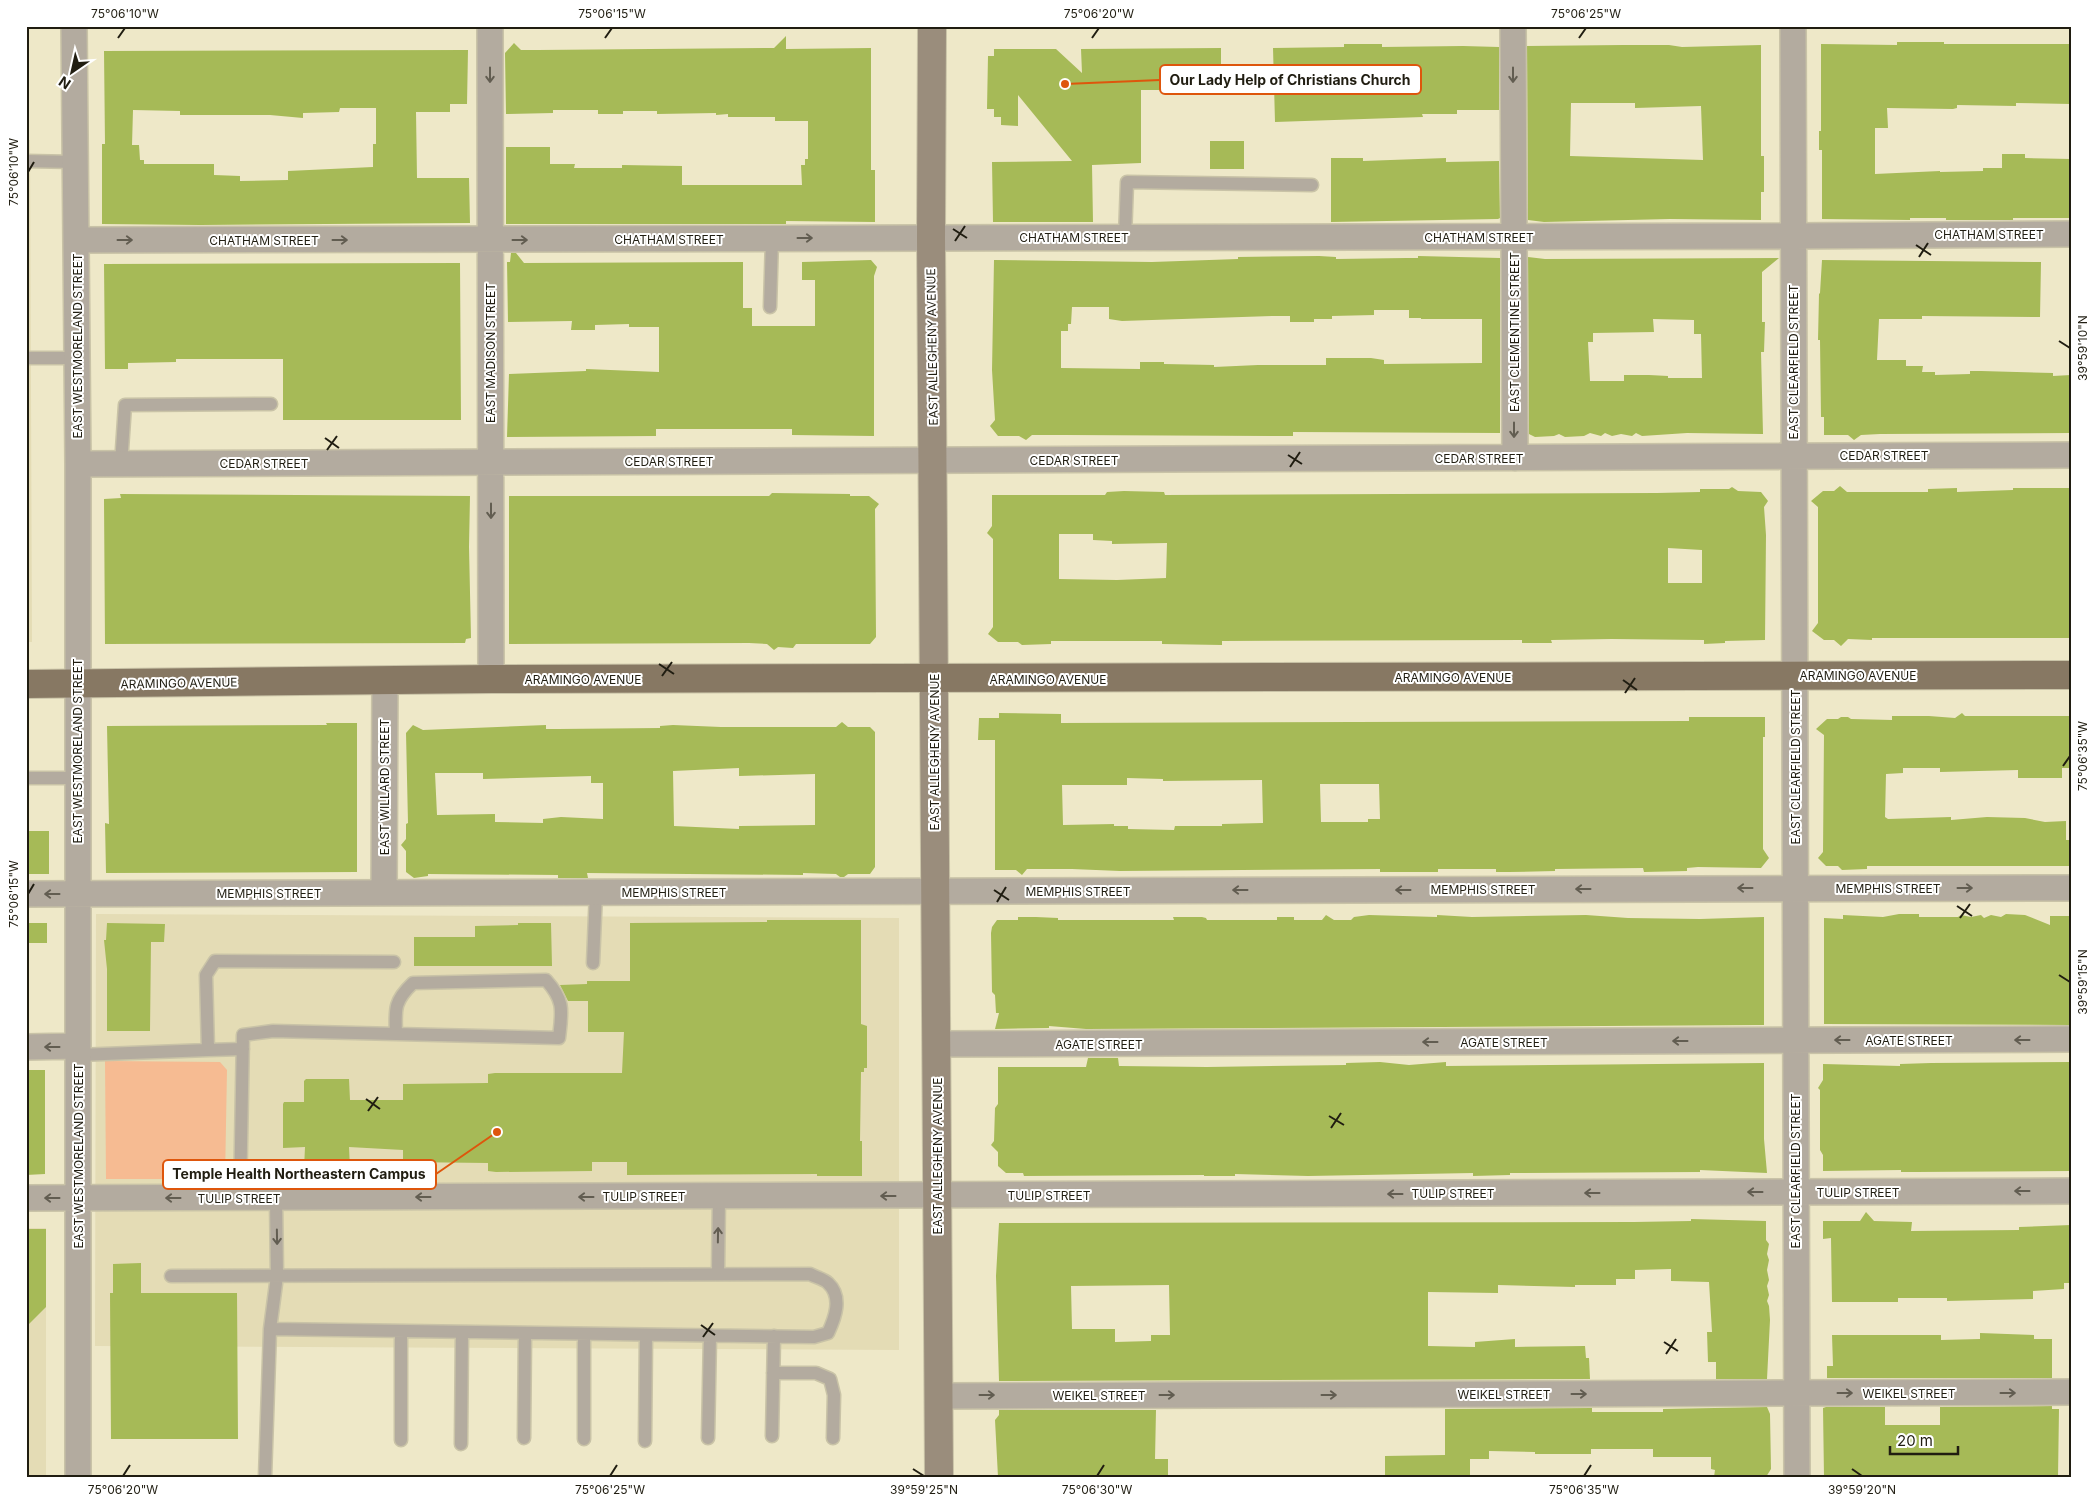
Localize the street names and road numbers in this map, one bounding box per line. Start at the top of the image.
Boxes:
street label: CHATHAM STREET [1934,227,2044,242]
street label: CHATHAM STREET [1019,230,1129,245]
street label: CHATHAM STREET [1424,230,1534,245]
street label: CHATHAM STREET [614,232,724,247]
street label: CHATHAM STREET [209,233,319,248]
street label: EAST CLEMENTINE STREET [1507,252,1522,412]
street label: EAST WESTMORELAND STREET [70,253,85,439]
street label: EAST ALLEGHENY AVENUE [923,268,941,426]
street label: EAST MADISON STREET [483,283,498,423]
street label: EAST CLEARFIELD STREET [1786,284,1801,439]
street label: CEDAR STREET [1840,448,1929,463]
street label: CEDAR STREET [1435,451,1524,466]
street label: CEDAR STREET [1030,453,1119,468]
street label: CEDAR STREET [625,454,714,469]
street label: CEDAR STREET [220,456,309,471]
street label: EAST WESTMORELAND STREET [70,658,85,844]
street label: ARAMINGO AVENUE [1799,668,1917,683]
street label: ARAMINGO AVENUE [1394,670,1512,685]
street label: ARAMINGO AVENUE [524,672,642,687]
street label: ARAMINGO AVENUE [989,672,1107,687]
street label: EAST ALLEGHENY AVENUE [927,673,942,831]
street label: ARAMINGO AVENUE [120,674,238,692]
street label: EAST CLEARFIELD STREET [1788,689,1803,844]
street label: EAST WILLARD STREET [377,719,392,855]
street label: MEMPHIS STREET [1835,881,1941,896]
street label: MEMPHIS STREET [1430,882,1536,897]
street label: MEMPHIS STREET [1025,884,1131,899]
street label: MEMPHIS STREET [621,885,727,900]
street label: MEMPHIS STREET [216,886,322,901]
street label: AGATE STREET [1865,1033,1953,1048]
street label: AGATE STREET [1460,1035,1548,1050]
street label: AGATE STREET [1055,1037,1143,1052]
street label: EAST WESTMORELAND STREET [71,1063,86,1249]
street label: EAST ALLEGHENY AVENUE [930,1077,945,1235]
street label: EAST CLEARFIELD STREET [1788,1093,1803,1248]
street label: TULIP STREET [1816,1185,1900,1200]
street label: TULIP STREET [1411,1186,1495,1201]
street label: TULIP STREET [1007,1188,1091,1203]
street label: TULIP STREET [602,1189,686,1204]
street label: TULIP STREET [197,1191,281,1206]
street label: WEIKEL STREET [1862,1386,1956,1401]
street label: WEIKEL STREET [1457,1387,1551,1402]
street label: WEIKEL STREET [1052,1388,1146,1403]

